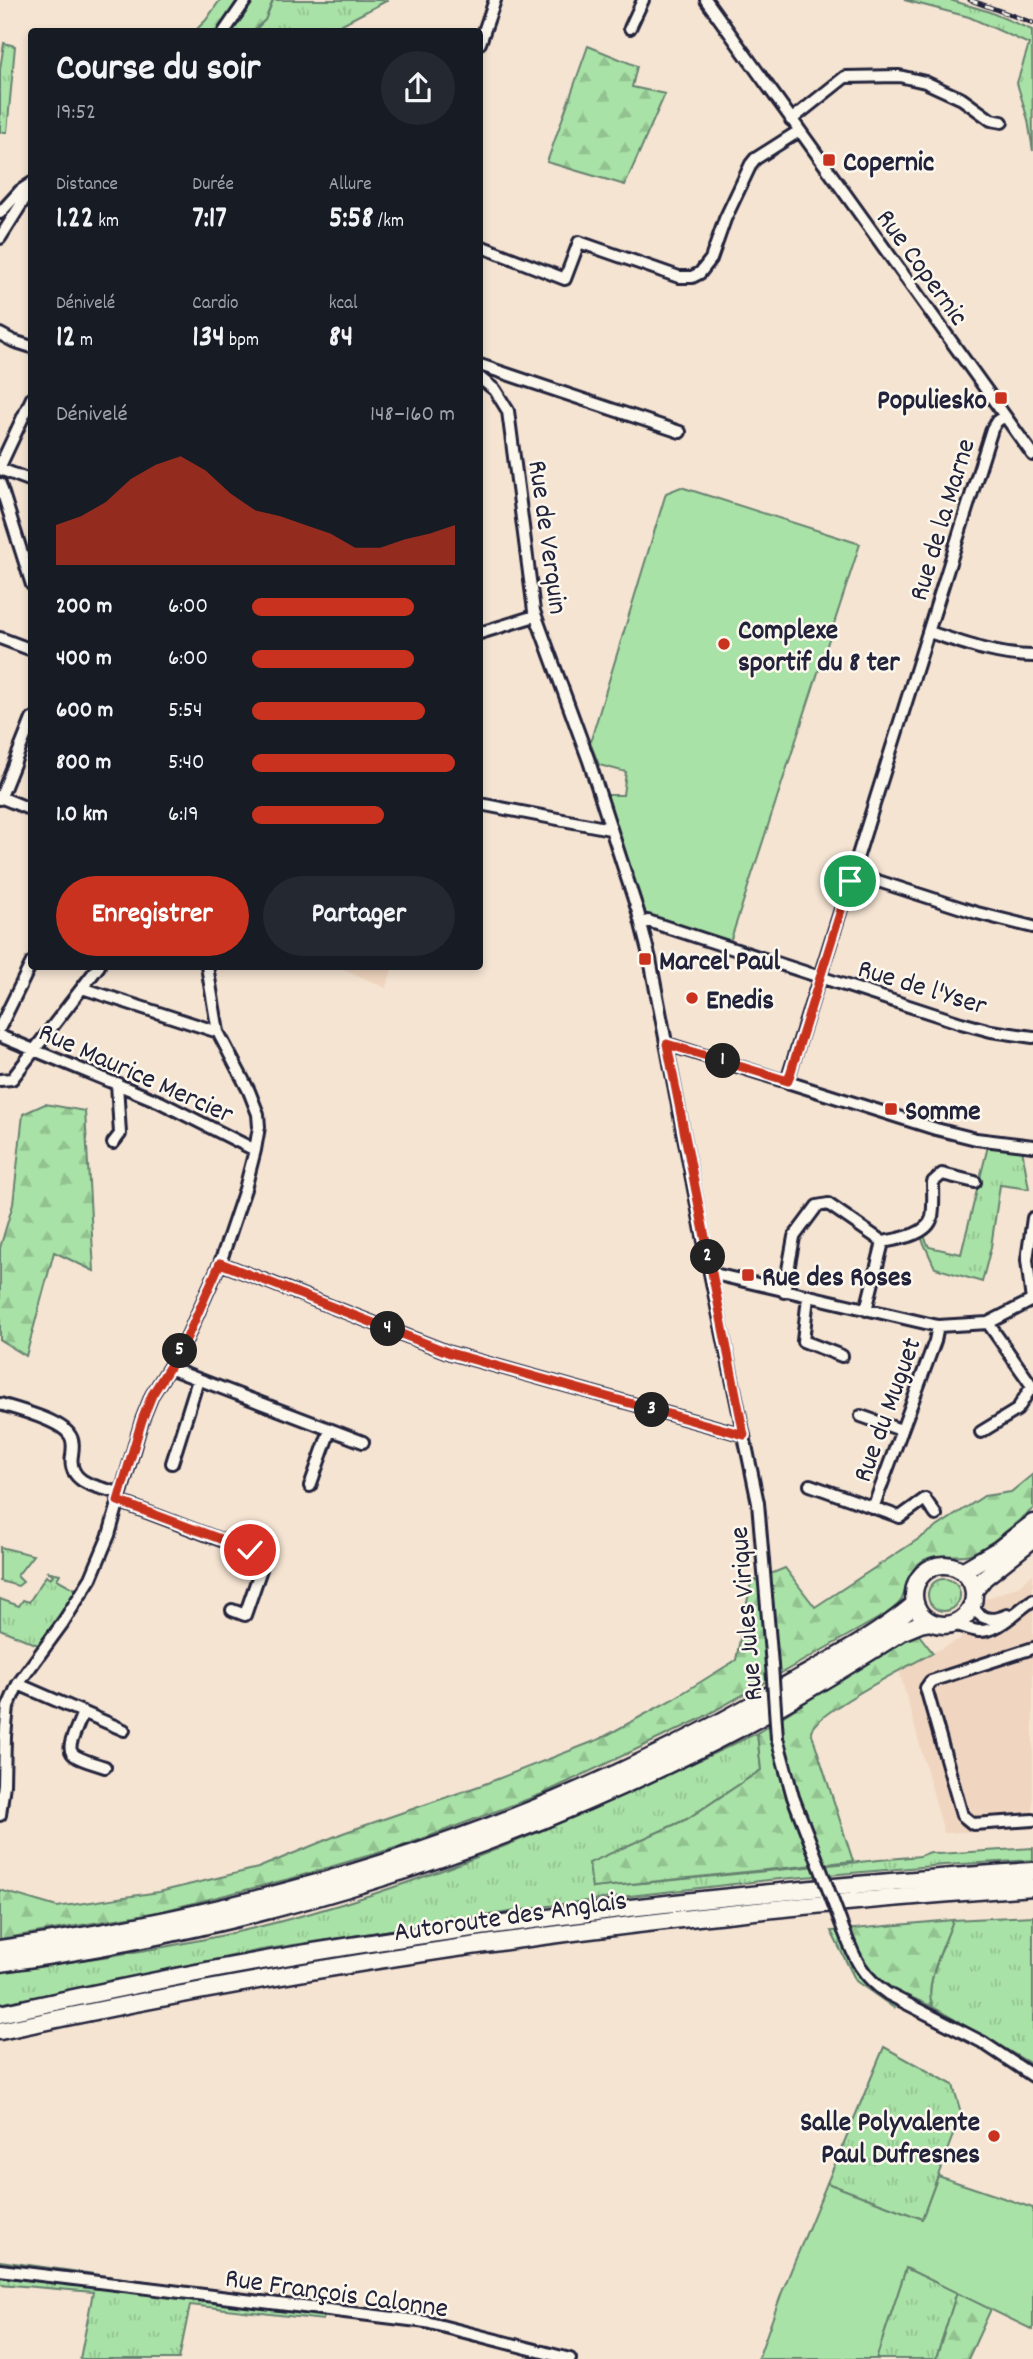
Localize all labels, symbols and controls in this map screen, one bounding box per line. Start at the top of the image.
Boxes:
text: Course du soir [56,43,260,98]
button: share [381,51,455,125]
text: 19:52 [56,97,96,130]
place label: Copernic [843,145,934,185]
marker: Copernic [821,152,837,168]
text: Distance [56,172,118,199]
text: Durée [192,172,234,199]
text: Allure [329,172,372,199]
text: 1.22 [56,199,94,242]
text: 7:17 [192,199,227,242]
text: 5:58 [329,199,373,242]
street label: Rue Copernic [864,202,976,336]
text: km [94,209,119,236]
text: /km [373,209,404,236]
text: Dénivelé [56,291,115,318]
text: Cardio [192,291,239,318]
text: kcal [329,291,358,318]
text: 12 [56,318,76,361]
text: 134 [192,318,225,361]
text: 84 [329,318,353,361]
text: m [76,328,93,355]
text: bpm [225,328,259,355]
place label: Populiesko [877,383,987,423]
marker: Populiesko [993,390,1009,406]
text: Dénivelé [56,399,128,432]
text: 148–160 m [370,399,455,432]
street label: Rue de la Marne [901,434,988,606]
street label: Rue de Verquin [514,458,576,617]
text: 200 m [56,591,112,624]
text: 6:00 [168,591,208,624]
place label: Complexe sportif du 8 ter [738,613,900,685]
marker: Complexe sportif du 8 ter [716,636,732,652]
text: 400 m [56,643,112,676]
text: 6:00 [168,643,208,676]
text: 600 m [56,695,113,728]
text: 5:54 [168,695,203,728]
text: 800 m [56,747,111,780]
text: 5:40 [168,747,205,780]
text: 1.0 km [56,799,108,832]
text: 6:19 [168,799,199,832]
pin [820,851,880,911]
icon: arrive [831,862,869,900]
button: Enregistrer [56,876,249,956]
button: Partager [263,876,455,956]
place label: Marcel Paul [659,944,780,984]
marker: Marcel Paul [637,951,653,967]
street label: Rue de l'Yser [852,951,992,1029]
place label: Enedis [706,983,774,1023]
marker: Enedis [684,990,700,1006]
street label: Rue Maurice Mercier [31,1015,239,1137]
pin: 1 [706,1044,740,1078]
text: 1 [720,1047,725,1074]
place label: Somme [905,1094,981,1134]
marker: Somme [883,1101,899,1117]
pin: 2 [690,1240,726,1274]
text: 2 [703,1243,712,1270]
place label: Rue des Roses [762,1260,912,1300]
marker: Rue des Roses [740,1267,756,1283]
pin: 4 [370,1312,406,1346]
text: 4 [384,1315,391,1342]
street label: Rue du Muguet [845,1333,934,1489]
pin: 5 [162,1334,198,1368]
text: 5 [175,1337,184,1364]
pin: 3 [634,1392,670,1428]
text: 3 [647,1396,656,1423]
pin [220,1520,280,1580]
street label: Rue Jules Virique [721,1525,777,1702]
icon: check [231,1531,269,1569]
street label: Autoroute des Anglais [392,1883,630,1955]
place label: Salle Polyvalente Paul Dufresnes [800,2105,980,2177]
marker: Salle Polyvalente Paul Dufresnes [986,2128,1002,2144]
street label: Rue François Calonne [222,2261,450,2331]

